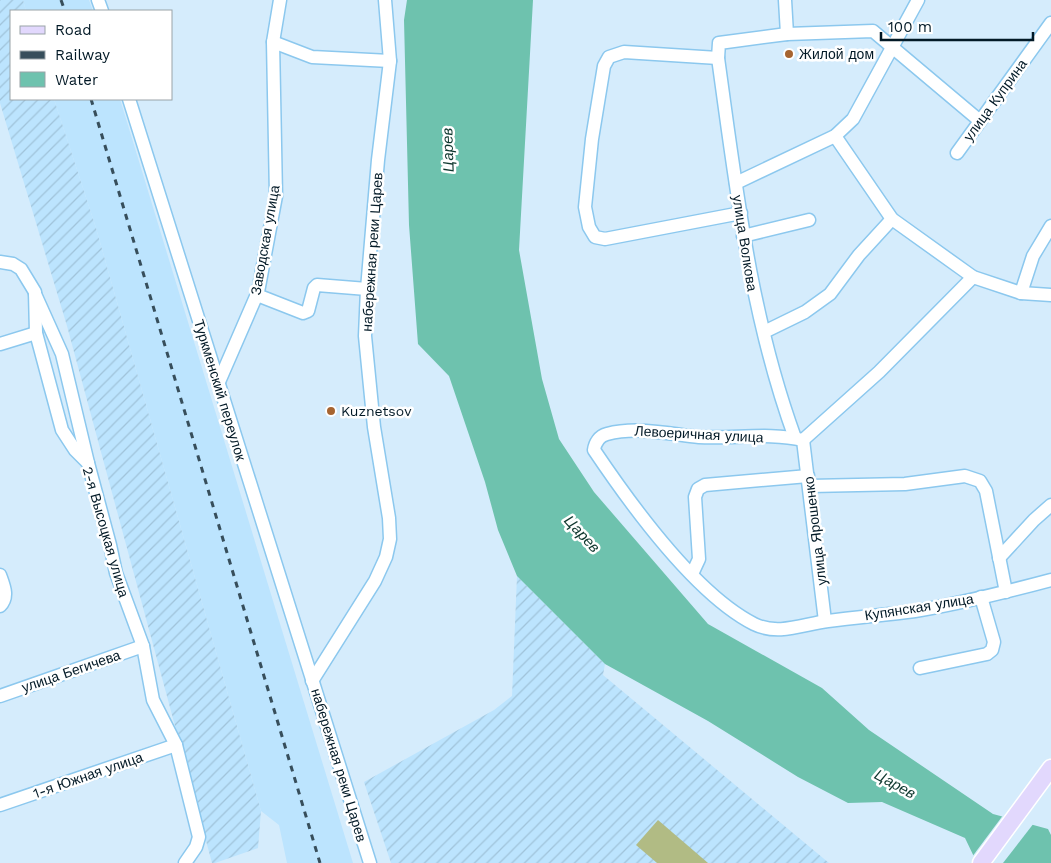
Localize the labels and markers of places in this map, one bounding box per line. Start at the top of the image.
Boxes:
place label: Жилой дом [799,46,874,62]
marker: Жилой дом [783,48,795,60]
place label: Kuznetsov [341,403,412,419]
marker: Kuznetsov [325,405,337,417]

